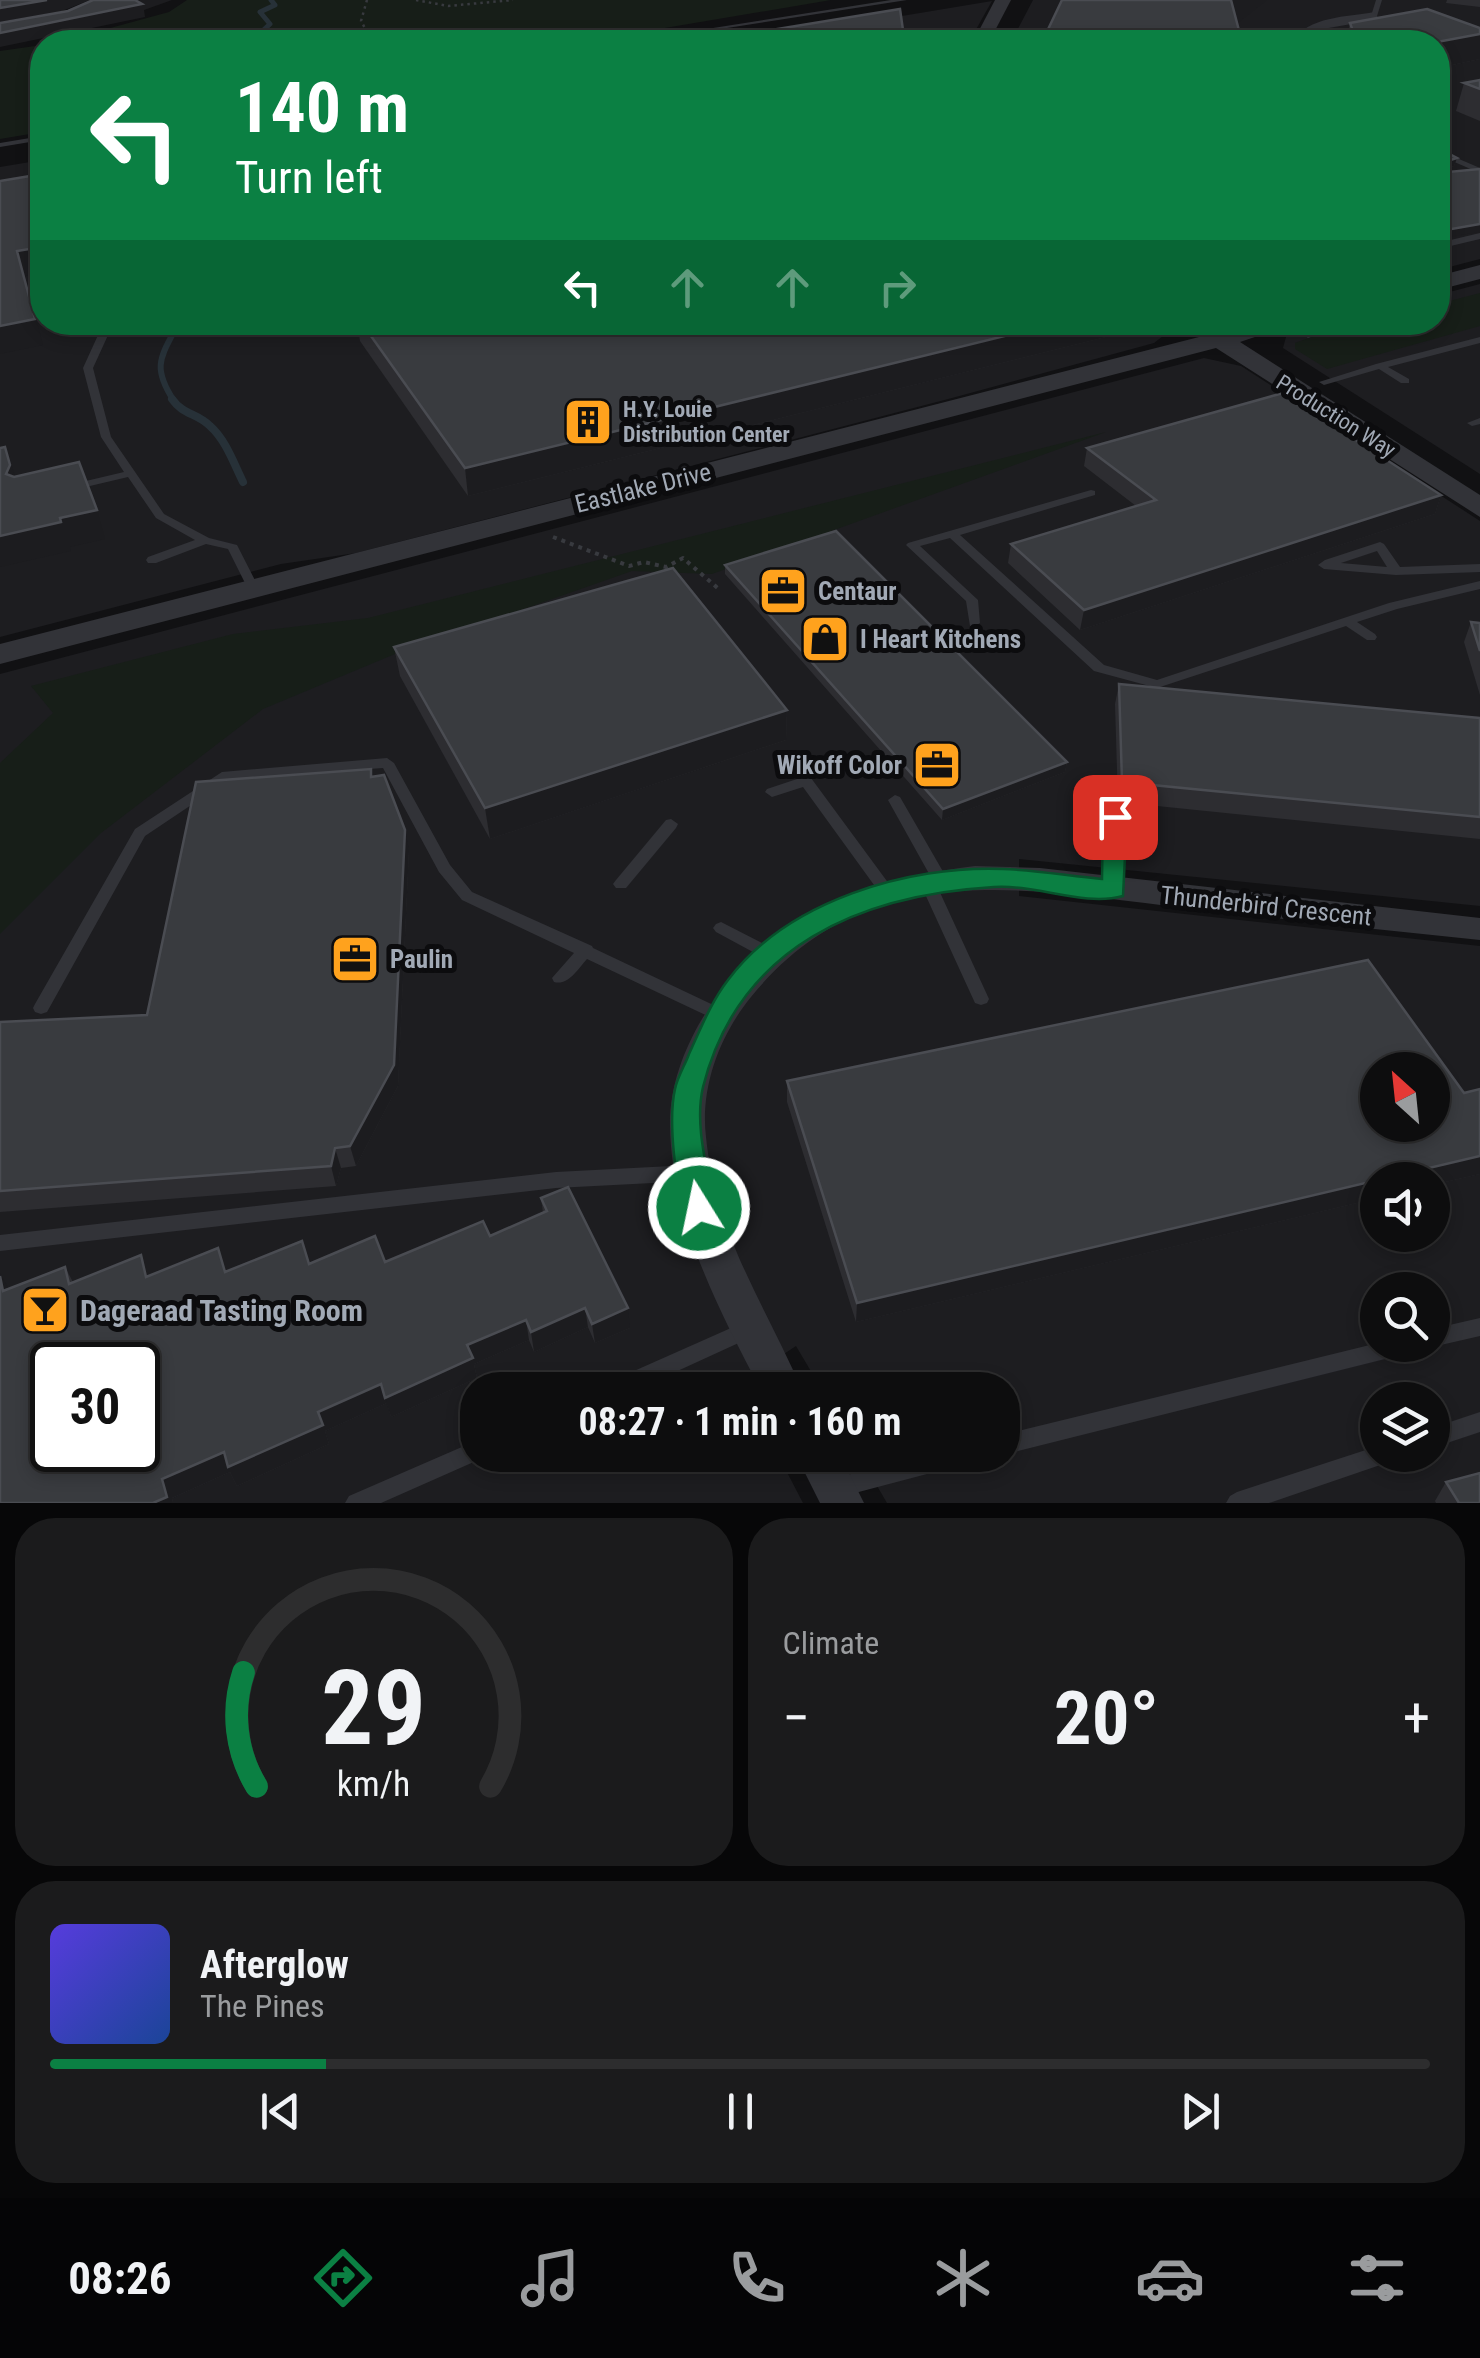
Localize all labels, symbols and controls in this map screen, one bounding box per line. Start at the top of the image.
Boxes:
text: 140 m [235,67,409,149]
icon: left [70,70,200,200]
text: Turn left [235,151,383,204]
icon: left [555,260,610,315]
icon: ahead [660,260,715,315]
icon: ahead [765,260,820,315]
icon: right [870,260,925,315]
street label: Production Way [1272,369,1400,463]
building icon: H.Y. Louie Distribution Center [562,396,614,448]
place label: H.Y. Louie Distribution Center [623,397,790,447]
street label: Eastlake Drive [572,457,714,519]
office icon: Centaur [757,565,809,617]
place label: Centaur [818,577,897,606]
shop icon: I Heart Kitchens [799,613,851,665]
place label: I Heart Kitchens [860,625,1021,654]
office icon: Wikoff Color [911,739,963,791]
place label: Wikoff Color [777,751,902,780]
pin [1073,775,1158,860]
icon: arrive [1088,790,1143,845]
street label: Thunderbird Crescent [1159,880,1373,932]
office icon: Paulin [329,933,381,985]
place label: Paulin [390,945,453,974]
north arrow [1360,1052,1450,1142]
map controls [1360,1052,1450,1472]
position arrow [647,1156,751,1260]
button: sound [1360,1162,1450,1252]
button: search [1360,1272,1450,1362]
bar icon: Dageraad Tasting Room [19,1284,71,1336]
place label: Dageraad Tasting Room [80,1293,363,1328]
speed limit sign: 30 [30,1342,160,1472]
button: layers [1360,1382,1450,1472]
text: 08:27 · 1 min · 160 m [579,1400,901,1444]
text: Climate [783,1624,879,1662]
text: 29 [321,1648,426,1769]
text: 20° [1054,1674,1159,1762]
text: − [783,1686,810,1750]
text: + [1403,1686,1430,1750]
text: km/h [337,1763,411,1805]
text: Afterglow [200,1943,349,1987]
text: The Pines [200,1987,325,2025]
icon: previous [253,2084,308,2139]
icon: pause [713,2084,768,2139]
icon: next [1173,2084,1228,2139]
icon: directions [308,2243,378,2313]
icon: music [515,2243,585,2313]
icon: phone [722,2243,792,2313]
icon: climate [928,2243,998,2313]
icon: car [1135,2243,1205,2313]
icon: filters [1342,2243,1412,2313]
text: 08:26 [68,2252,172,2305]

